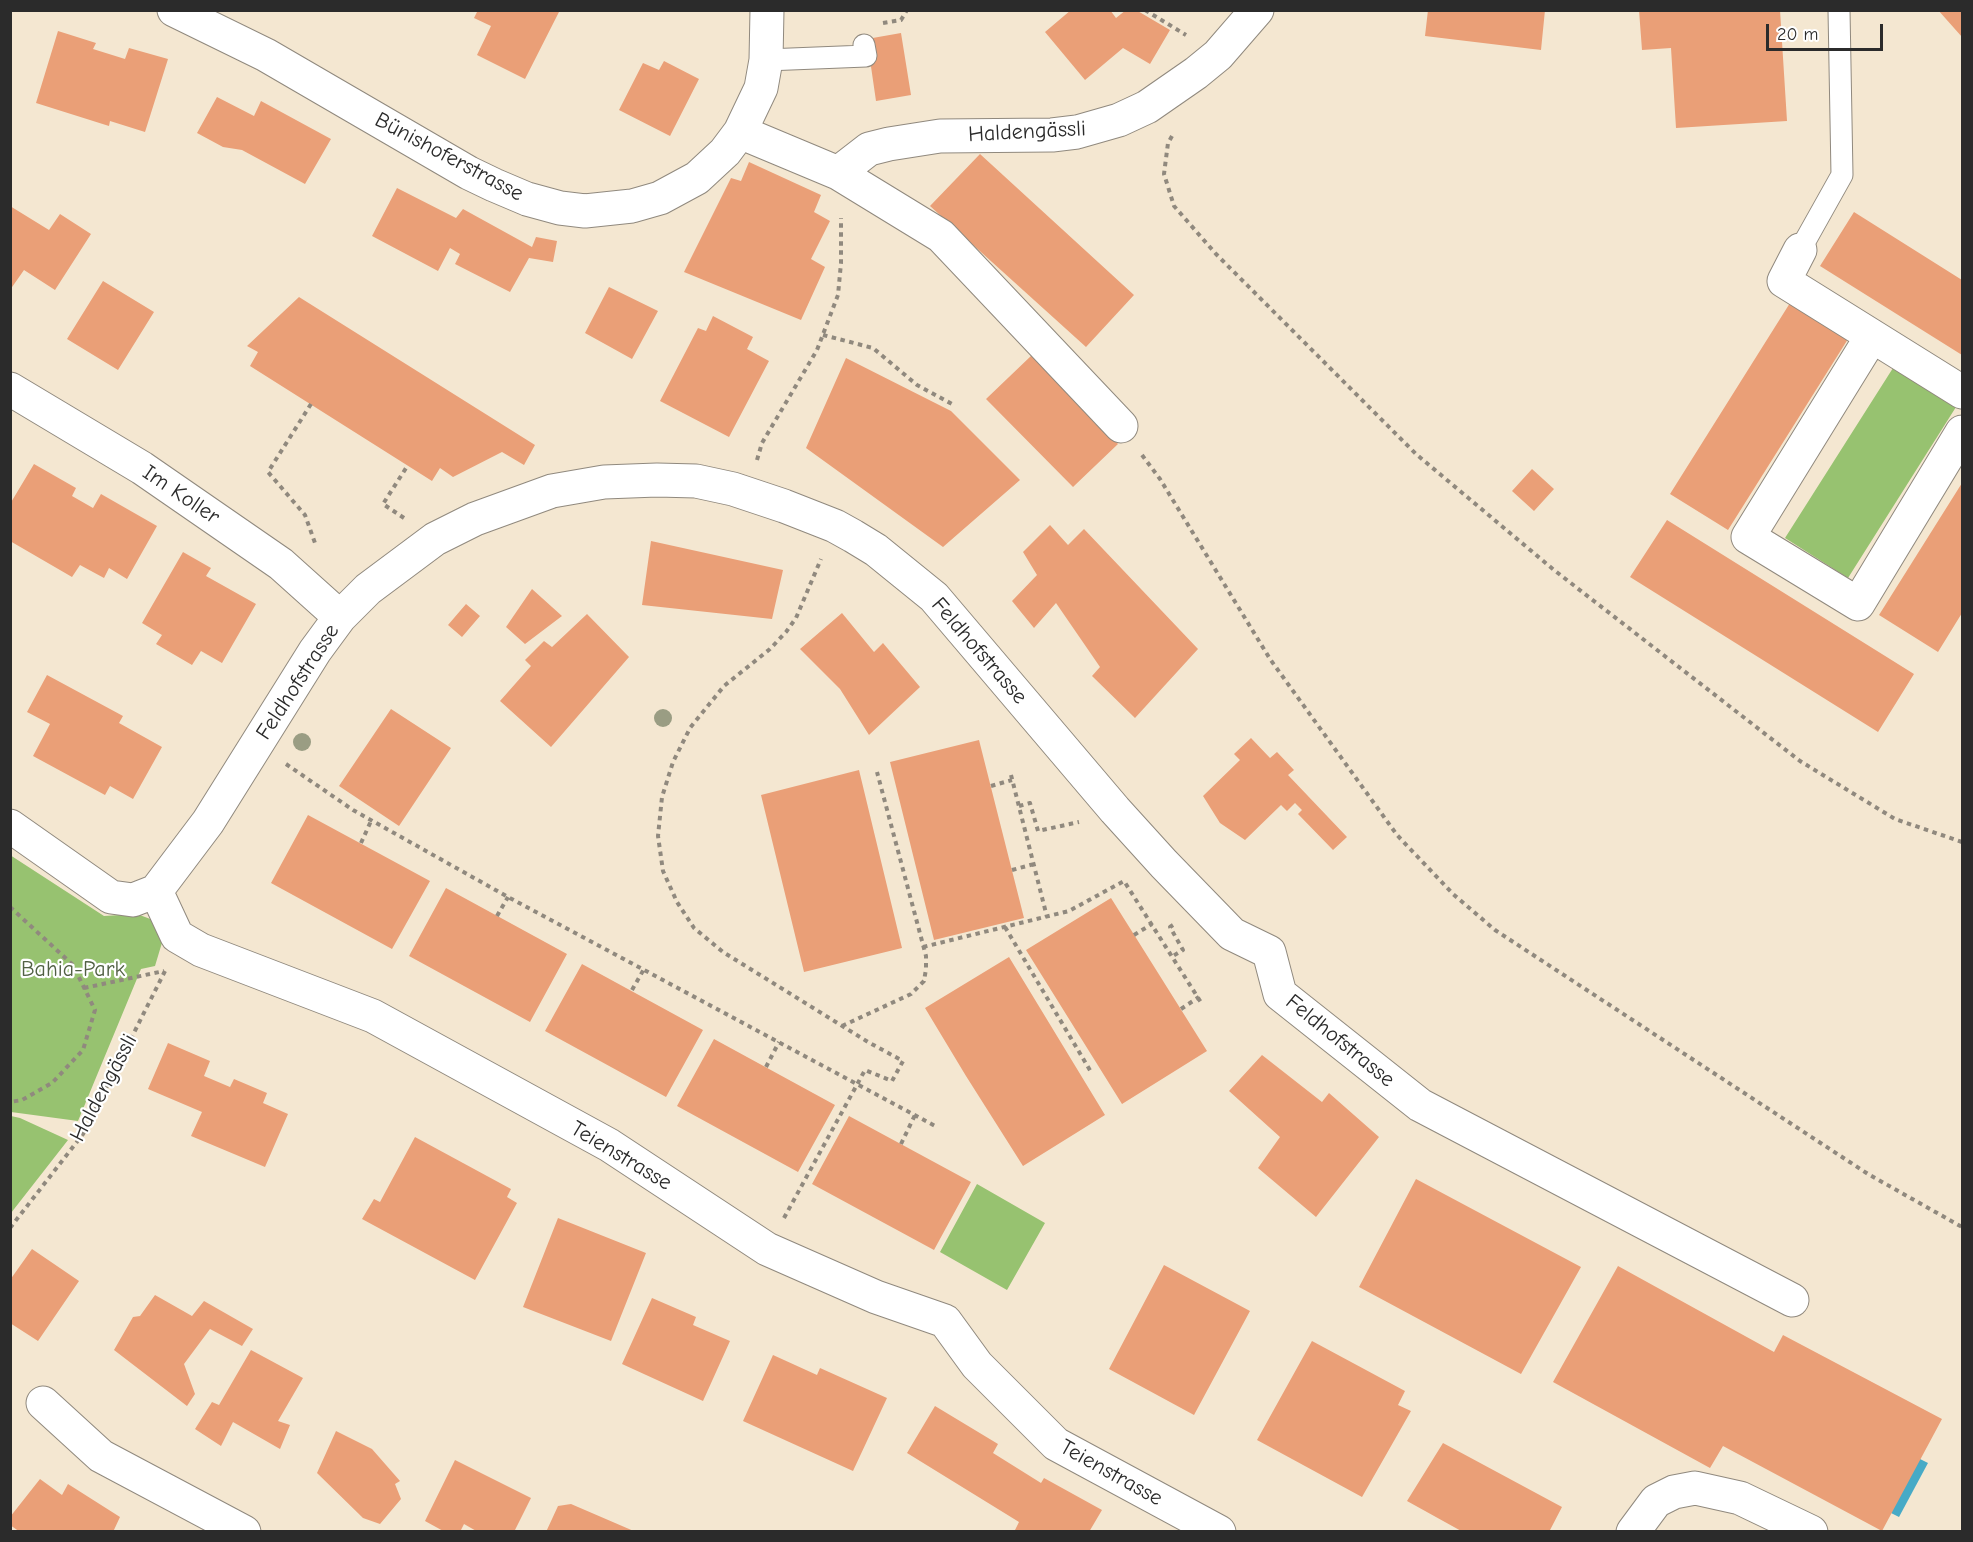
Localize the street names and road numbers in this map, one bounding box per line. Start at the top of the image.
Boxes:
street label: Bünishoferstrasse [370,107,528,207]
street label: Haldengässli [967,116,1087,148]
street label: Im Koller [137,460,225,530]
street label: Feldhofstrasse [925,592,1033,710]
street label: Feldhofstrasse [251,619,345,745]
street label: Feldhofstrasse [1280,989,1400,1093]
street label: Haldengässli [65,1030,143,1146]
street label: Teienstrasse [566,1116,676,1196]
street label: Teienstrasse [1055,1434,1167,1512]

